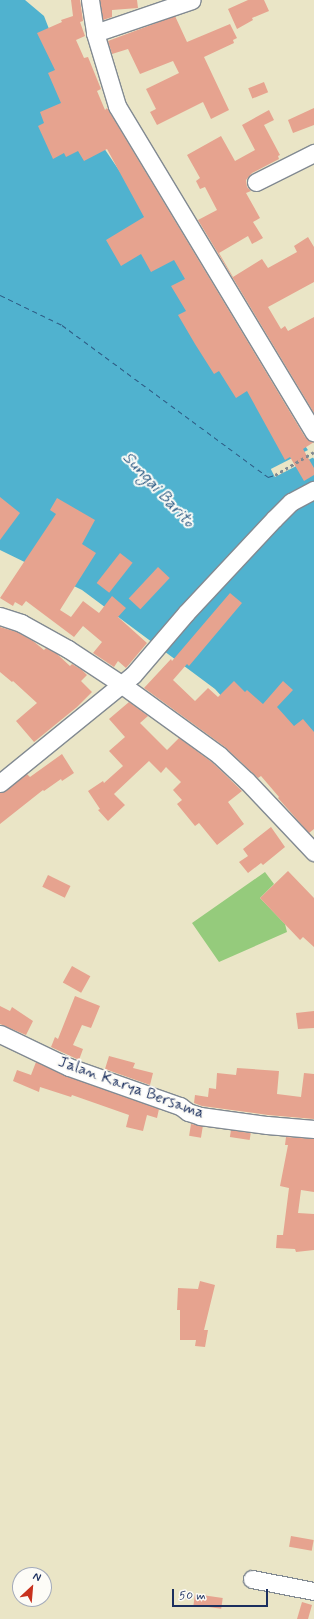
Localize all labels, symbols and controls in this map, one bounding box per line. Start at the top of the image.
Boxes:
water label: Sungai Barito [118,448,198,532]
street label: Jalan Karya Bersama [56,1053,206,1123]
north arrow [12,1567,52,1607]
text: N [30,1569,43,1585]
scale bar [174,1581,270,1607]
text: 50 m [179,1588,206,1604]

